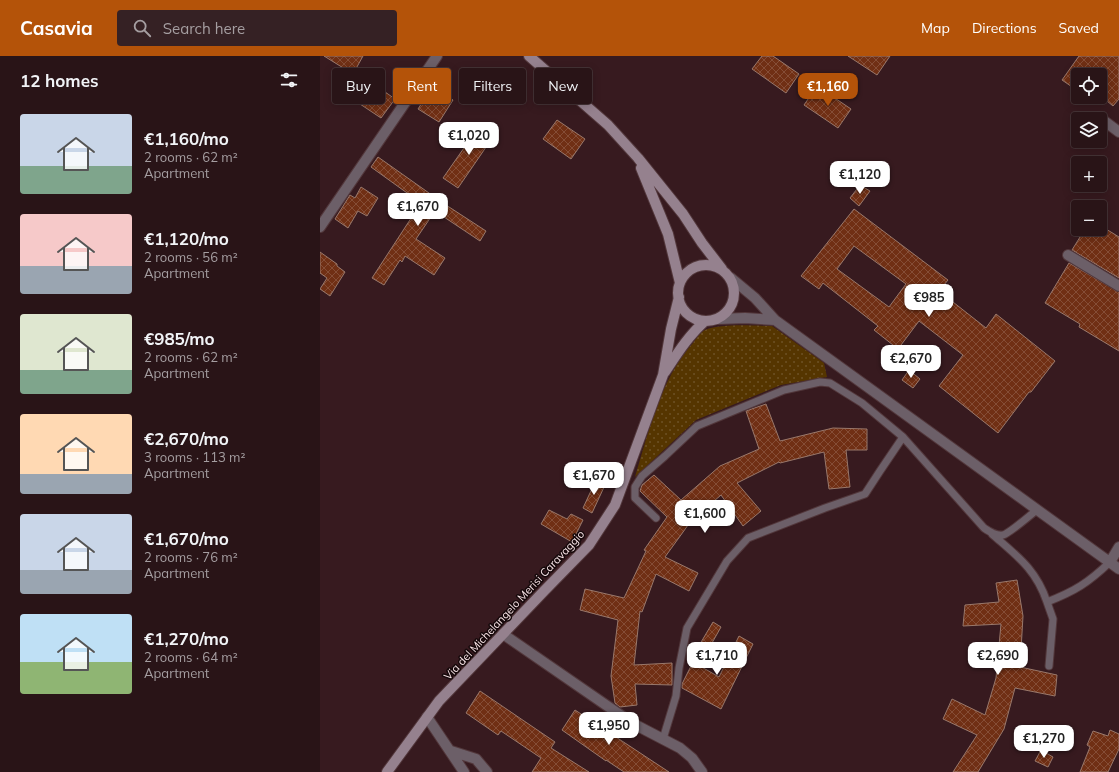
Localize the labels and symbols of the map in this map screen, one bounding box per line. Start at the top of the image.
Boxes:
pin: €1,160 [795,73,861,107]
pin: €1,020 [436,122,502,156]
pin: €1,120 [827,161,893,195]
pin: €1,670 [385,193,451,227]
pin: €985 [905,284,953,318]
pin: €2,670 [878,345,944,379]
pin: €1,670 [561,462,627,496]
pin: €1,600 [672,500,738,534]
street label: Via del Michelangelo Merisi Caravaggio [441,527,587,683]
pin: €1,710 [684,642,750,676]
pin: €2,690 [965,642,1031,676]
pin: €1,950 [576,712,642,746]
pin: €1,270 [1011,725,1077,759]

